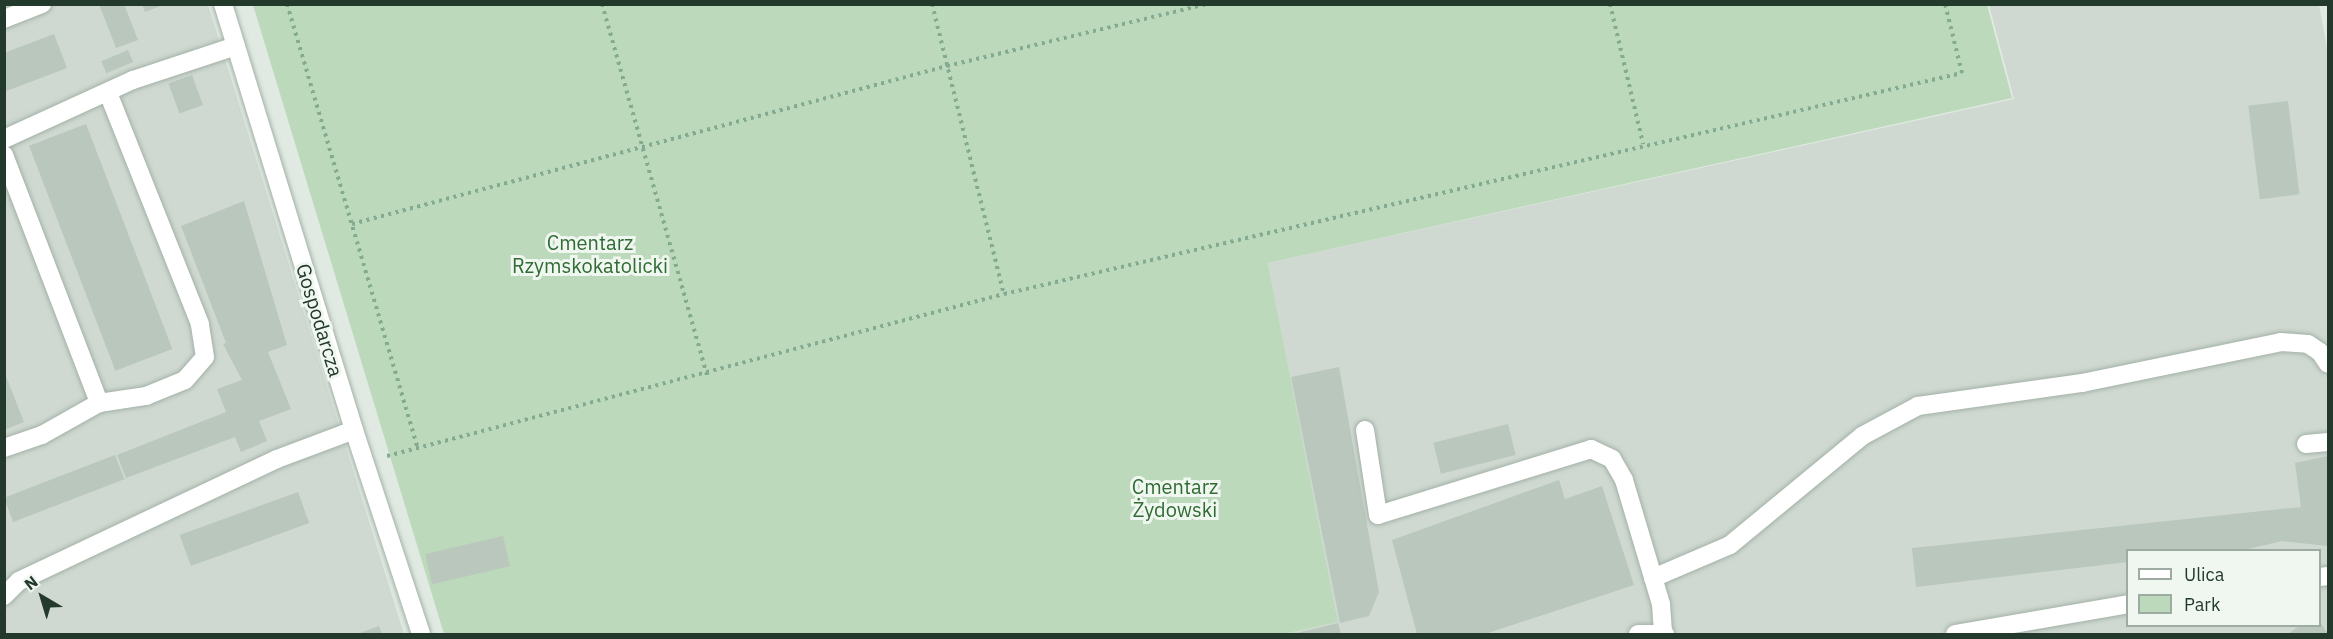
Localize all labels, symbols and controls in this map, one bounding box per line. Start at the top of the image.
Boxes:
park label: Cmentarz Rzymskokatolicki [512,230,668,277]
street label: Gospodarcza [291,260,349,380]
park label: Cmentarz Żydowski [1132,474,1218,521]
legend [2126,549,2321,627]
text: Ulica [2184,563,2224,586]
north arrow [12,567,72,627]
text: N [20,571,42,594]
text: Park [2184,593,2220,616]

